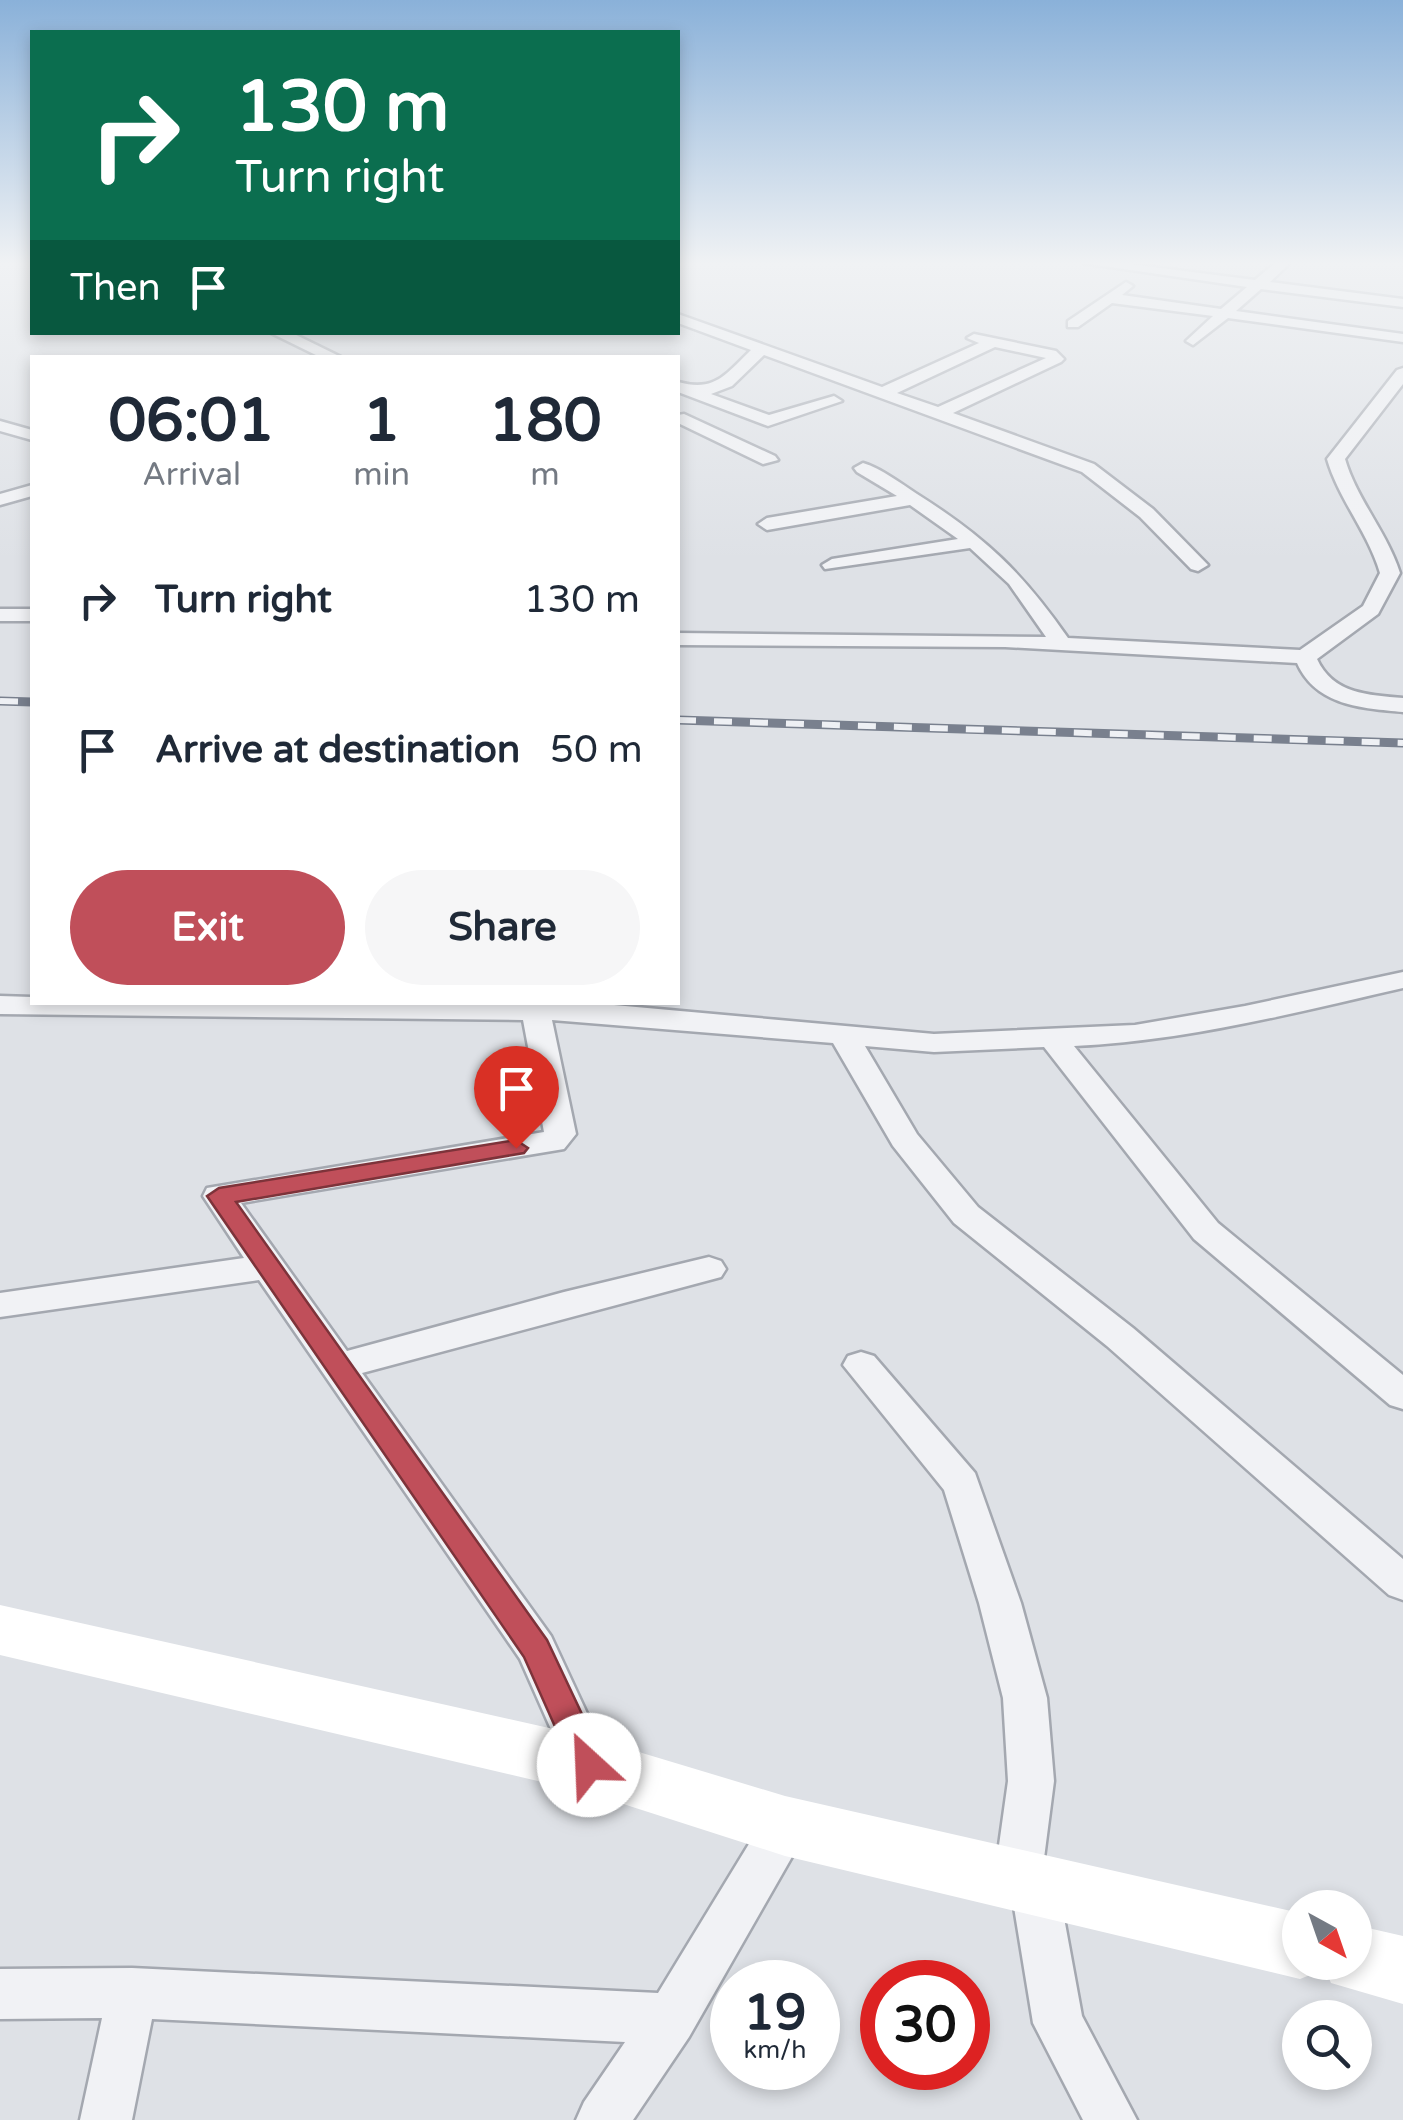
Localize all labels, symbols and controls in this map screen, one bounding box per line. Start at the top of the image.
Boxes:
text: 130 m [235,66,449,150]
icon: right [70,70,200,200]
text: Turn right [235,151,444,205]
icon: arrive [181,260,236,315]
text: Then [70,265,161,311]
text: 06:01 [108,385,275,457]
text: 1 [363,385,400,457]
text: 180 [488,385,602,457]
text: Arrival [142,456,241,494]
text: min [353,456,410,494]
text: m [530,456,560,494]
icon: right [70,573,125,628]
text: Turn right [155,577,332,623]
text: 130 m [524,577,640,623]
icon: arrive [70,723,125,778]
text: Arrive at destination [155,727,520,773]
text: 50 m [550,727,643,773]
button: Exit [70,870,345,985]
button: Share [365,870,640,985]
pin [474,1046,559,1149]
icon: arrive [489,1061,544,1116]
position arrow [537,1713,641,1817]
north arrow [1282,1890,1372,1980]
map controls [1282,1890,1372,2090]
speed limit sign: 30 [860,1960,990,2090]
text: 19 [744,1983,806,2043]
button: search [1282,2000,1372,2090]
text: km/h [744,2035,806,2065]

